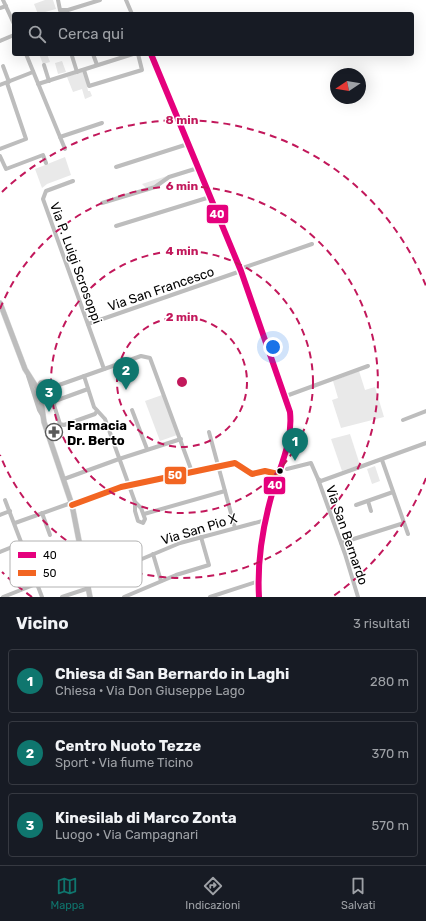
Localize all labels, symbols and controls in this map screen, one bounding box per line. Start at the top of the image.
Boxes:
search box [12,12,414,56]
icon: search [26,23,48,45]
text: Cerca qui [58,25,124,43]
north arrow [330,68,366,104]
text: 8 min [166,113,199,127]
text: 6 min [166,179,199,193]
street label: Via P. Luigi Scrosoppi [46,200,105,326]
line badge: 40 [206,204,229,224]
text: 40 [210,208,225,221]
text: 4 min [166,244,199,258]
street label: Via San Francesco [106,264,216,314]
text: 2 min [166,310,199,324]
your location [263,337,283,357]
pin: 2 [113,357,139,390]
centre of rings [175,375,189,389]
pin: 3 [36,379,62,412]
place label: Farmacia Dr. Berto [67,418,127,448]
pharmacy icon: Farmacia Dr. Berto [44,422,64,442]
pin: 1 [282,428,308,461]
line badge: 50 [164,466,187,485]
unlabelled marker [275,466,285,476]
text: 50 [168,469,182,482]
line badge: 40 [263,476,286,495]
text: 40 [268,479,283,492]
street label: Via San Bernardo [323,483,371,587]
street label: Via San Pio X [159,510,239,548]
legend [10,541,142,587]
text: 40 [43,549,57,562]
text: 50 [43,567,57,580]
text: Vicino [16,613,69,633]
text: 3 risultati [353,616,410,631]
text: Chiesa di San Bernardo in Laghi [55,665,289,683]
text: 1 [27,674,33,689]
text: 280 m [370,674,409,689]
text: Chiesa · Via Don Giuseppe Lago [55,683,245,698]
text: Centro Nuoto Tezze [55,737,201,755]
text: 2 [26,746,34,761]
text: 370 m [372,746,409,761]
text: Sport · Via fiume Ticino [55,755,193,770]
text: Kinesilab di Marco Zonta [55,809,237,827]
text: 3 [26,818,34,833]
text: 570 m [372,818,409,833]
text: Luogo · Via Campagnari [55,827,198,842]
tab: Mappa [50,875,84,912]
tab: Indicazioni [185,875,240,912]
tab: Salvati [341,875,376,912]

